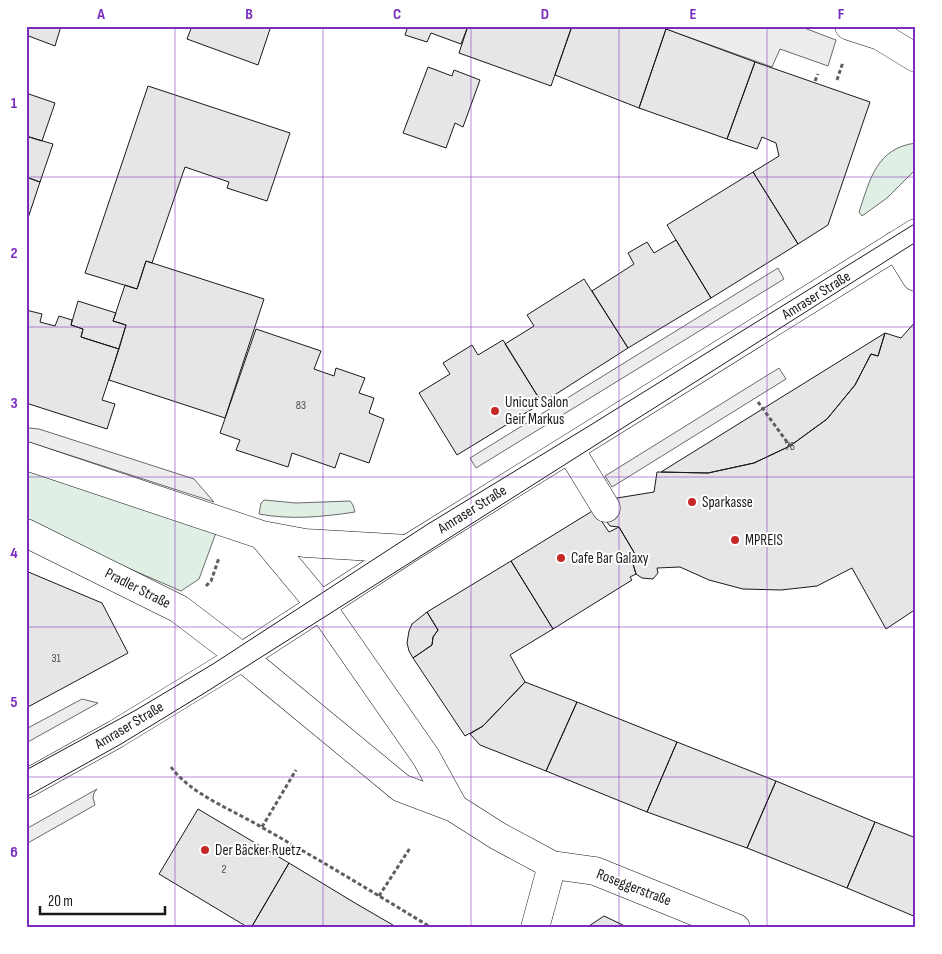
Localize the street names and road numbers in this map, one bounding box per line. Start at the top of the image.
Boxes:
street label: Amraser Straße [778,267,854,325]
street label: Amraser Straße [434,481,510,539]
street label: Pradler Straße [102,564,174,613]
street label: Amraser Straße [90,697,167,754]
street label: Roseggerstraße [594,865,674,910]

